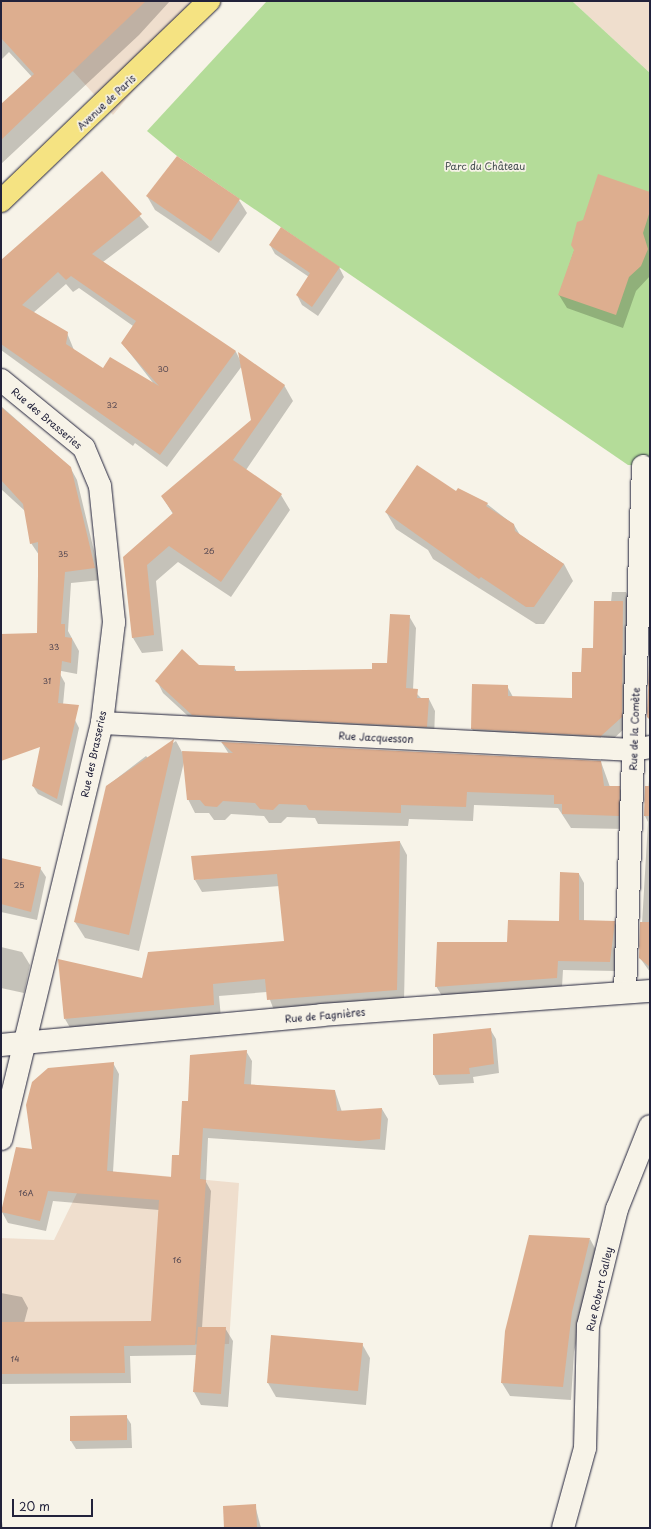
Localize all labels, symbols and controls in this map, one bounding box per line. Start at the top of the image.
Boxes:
street label: Avenue de Paris [74,72,138,132]
park label: Parc du Château [445,160,525,172]
house number: 30 [157,365,169,375]
street label: Rue des Brasseries [9,384,85,452]
house number: 32 [107,401,117,411]
house number: 26 [204,547,214,557]
house number: 35 [58,550,68,560]
house number: 33 [49,643,59,653]
house number: 31 [43,677,51,687]
street label: Rue de la Comète [627,686,641,772]
street label: Rue des Brasseries [78,709,108,799]
street label: Rue Jacquesson [337,729,415,745]
house number: 25 [14,881,24,891]
street label: Rue de Fagnières [283,1005,367,1025]
house number: 16A [18,1189,34,1199]
street label: Rue Robert Galley [583,1245,615,1333]
house number: 16 [172,1256,182,1266]
house number: 14 [11,1355,19,1365]
scale bar [14,1491,95,1517]
text: 20 m [19,1497,50,1515]

